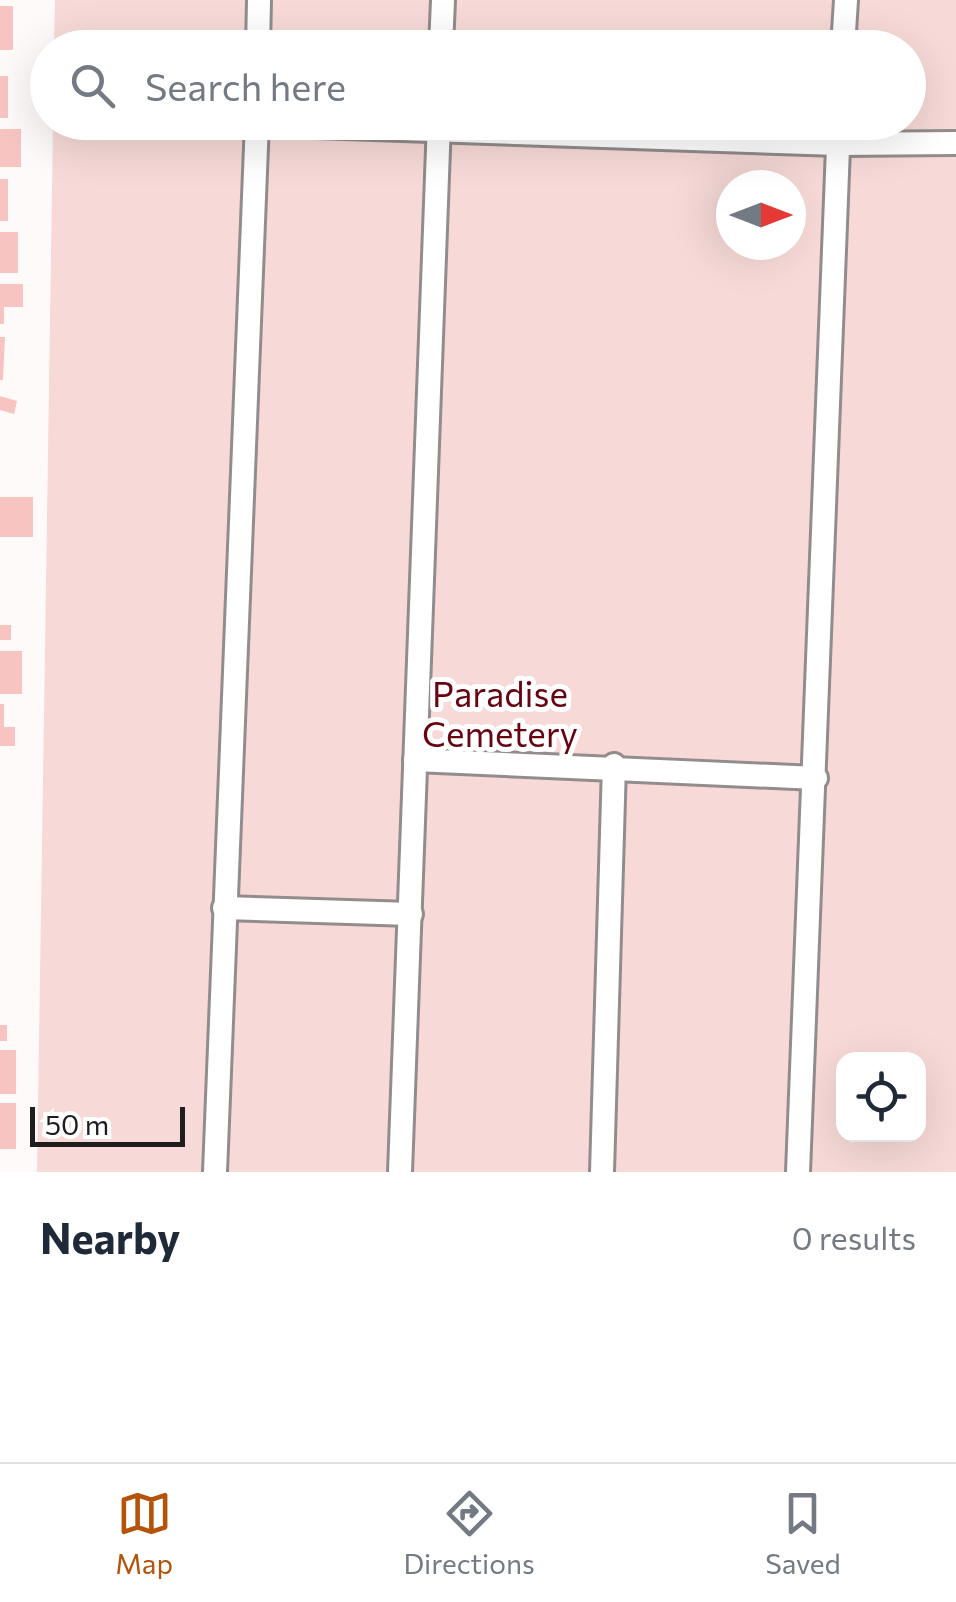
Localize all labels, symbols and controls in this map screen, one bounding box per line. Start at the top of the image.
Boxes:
search box [30,30,926,140]
icon: search [65,58,120,113]
text: Search here [145,62,346,109]
north arrow [716,170,806,260]
park label: Paradise Cemetery [422,671,578,754]
map controls [836,1052,926,1142]
button: locate [836,1052,926,1142]
scale bar [30,1102,185,1146]
text: 50 m [45,1107,109,1141]
text: Nearby [40,1211,180,1263]
text: 0 results [792,1217,916,1257]
tab: Map [115,1486,173,1580]
tab: Directions [403,1486,535,1580]
tab: Saved [765,1486,841,1580]

